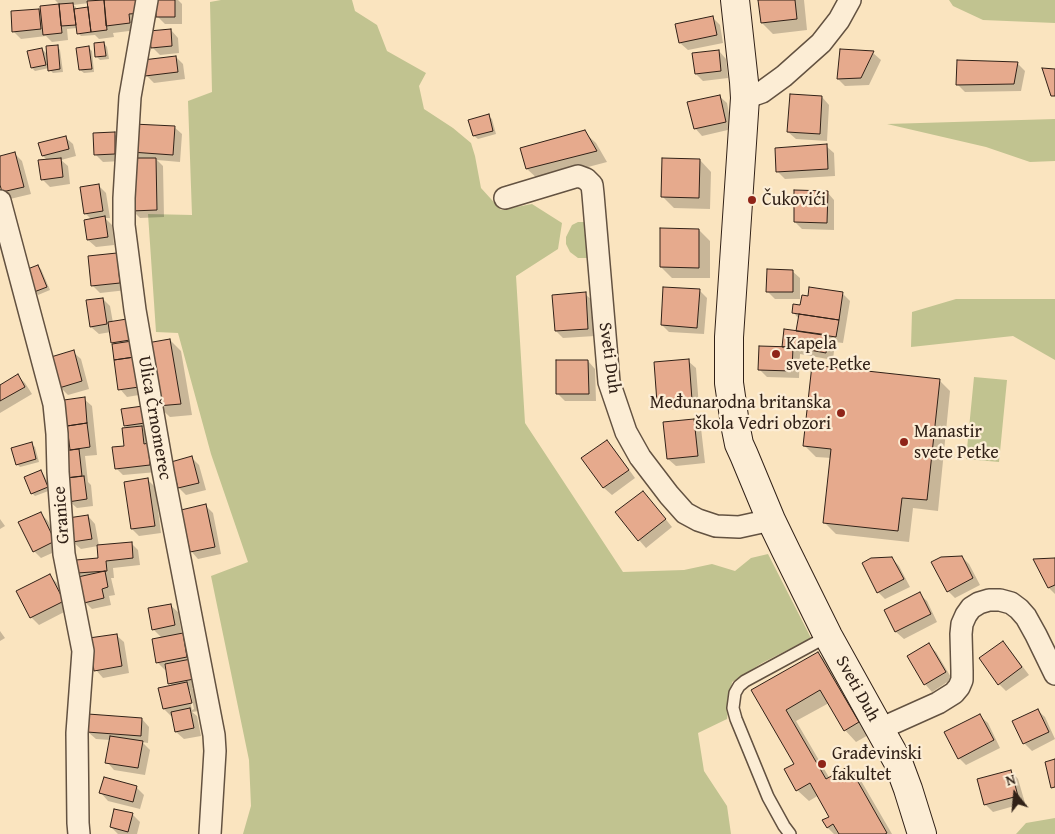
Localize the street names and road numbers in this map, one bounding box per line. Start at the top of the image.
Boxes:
street label: Sveti Duh [593,321,625,395]
street label: Ulica Črnomerec [132,354,176,482]
street label: Granice [49,485,75,545]
street label: Sveti Duh [830,652,884,726]

